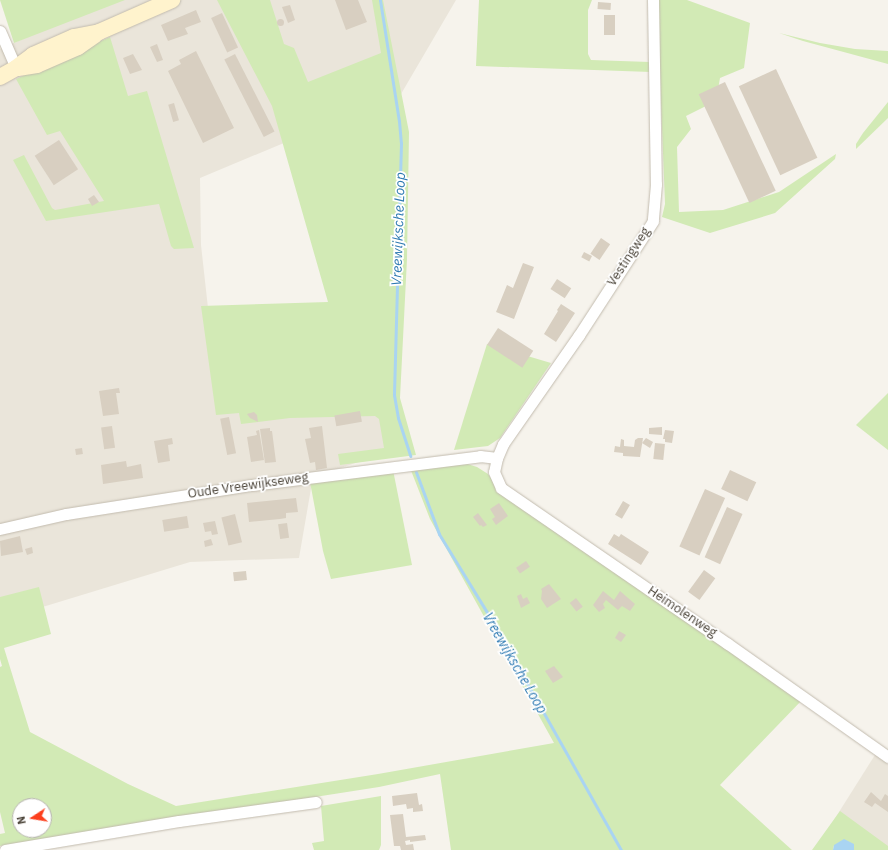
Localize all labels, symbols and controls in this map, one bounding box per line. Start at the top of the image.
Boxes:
water label: Vreewijksche Loop [388,172,408,286]
street label: Vestingweg [604,225,654,289]
street label: Oude Vreewijkseweg [187,470,309,502]
street label: Heimolenweg [644,583,720,641]
water label: Vreewijksche Loop [479,609,551,717]
north arrow [12,798,52,838]
text: N [14,815,29,826]

